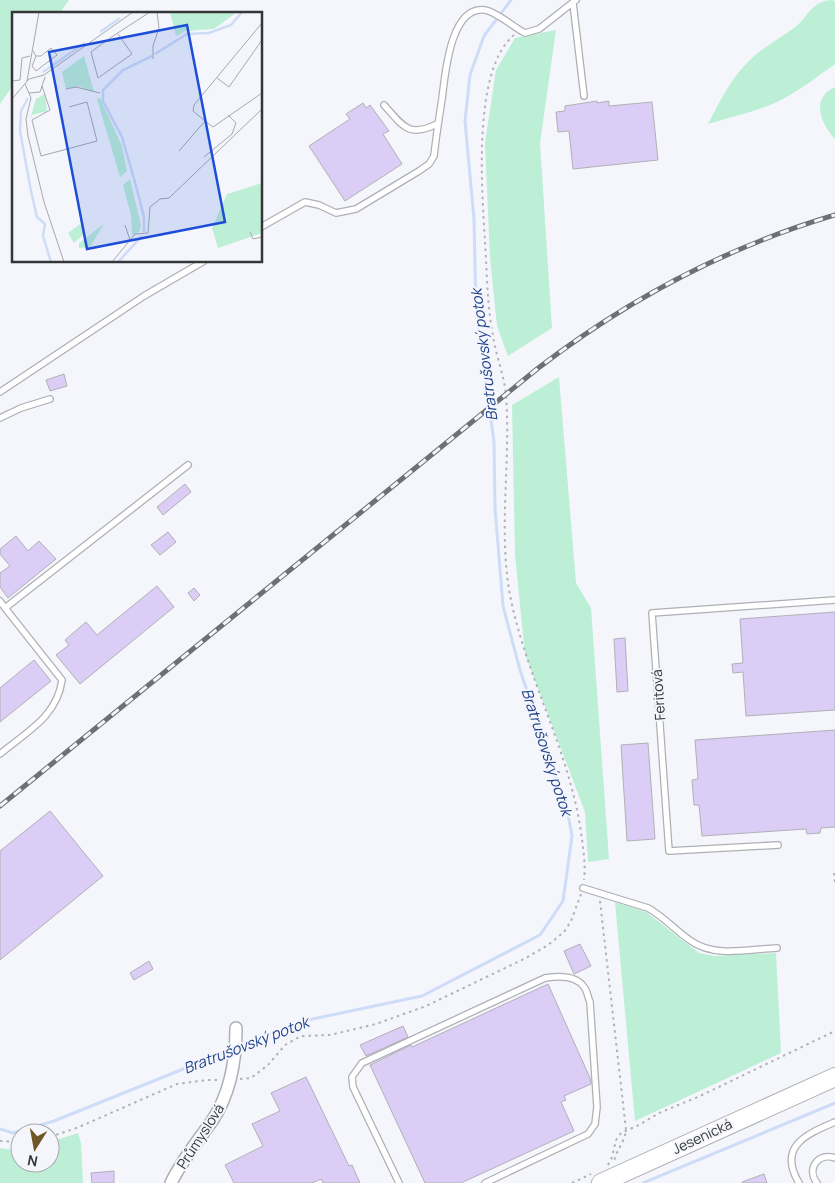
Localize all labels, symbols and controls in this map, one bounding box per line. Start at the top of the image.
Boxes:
inset map [12,12,262,262]
water label: Bratrušovský potok [465,285,503,422]
street label: Feritová [647,669,669,721]
water label: Bratrušovský potok [517,686,578,821]
water label: Bratrušovský potok [180,1010,314,1079]
street label: Průmyslová [172,1100,228,1172]
street label: Jesenická [669,1114,735,1158]
north arrow [10,1123,60,1173]
text: N [26,1151,39,1172]

